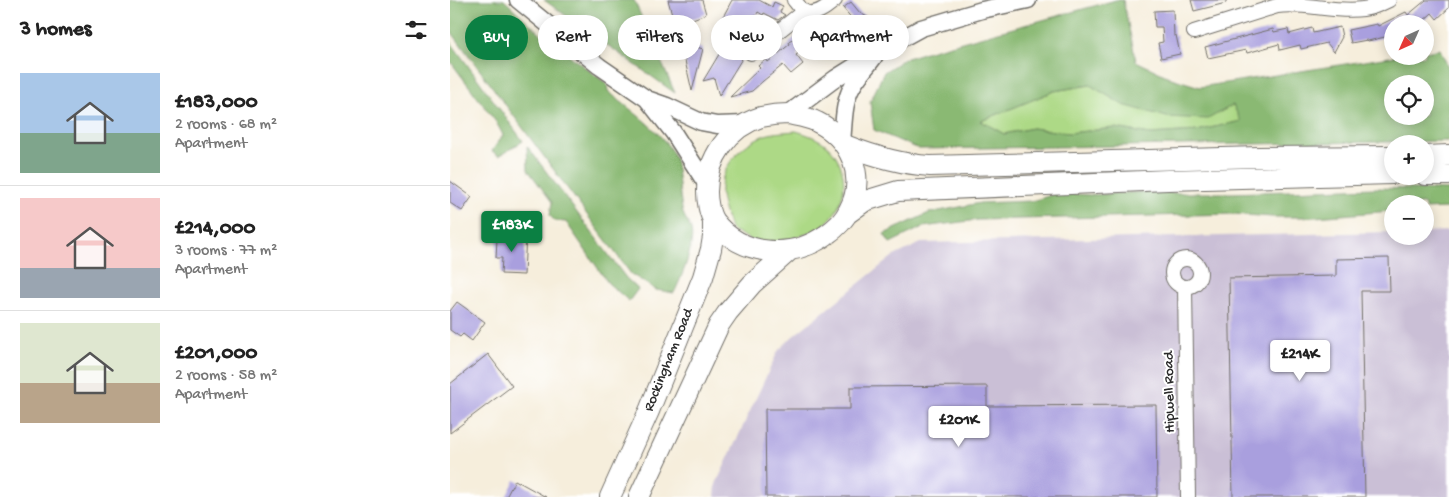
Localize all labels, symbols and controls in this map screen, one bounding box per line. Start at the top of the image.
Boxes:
chip: Buy [465,15,528,60]
chip: Rent [538,15,608,60]
chip: Filters [618,15,701,60]
chip: New [711,15,782,60]
chip: Apartment [792,15,909,60]
north arrow [1384,15,1434,65]
map controls [1384,15,1434,245]
icon: filters [402,16,430,44]
text: 3 homes [20,18,92,43]
button: locate [1384,75,1434,125]
text: £183,000 [175,91,258,116]
icon: home [60,93,120,153]
text: 2 rooms · 68 m² [175,116,277,135]
text: Apartment [175,135,247,154]
button: + [1384,135,1434,185]
button: − [1384,195,1434,245]
pin: £183K [477,210,547,253]
text: £214,000 [175,217,255,242]
text: £183K [492,217,532,236]
icon: home [60,218,120,278]
text: 3 rooms · 77 m² [175,242,277,261]
text: Apartment [175,261,247,280]
street label: Rockingham Road [640,305,698,414]
pin: £214K [1265,340,1335,382]
text: £201,000 [175,342,257,367]
icon: home [60,343,120,403]
text: £214K [1281,346,1319,365]
street label: Hipwell Road [1160,350,1180,433]
text: 2 rooms · 58 m² [175,367,277,386]
text: Apartment [175,386,247,405]
pin: £201K [924,406,994,448]
text: £201K [939,412,979,431]

